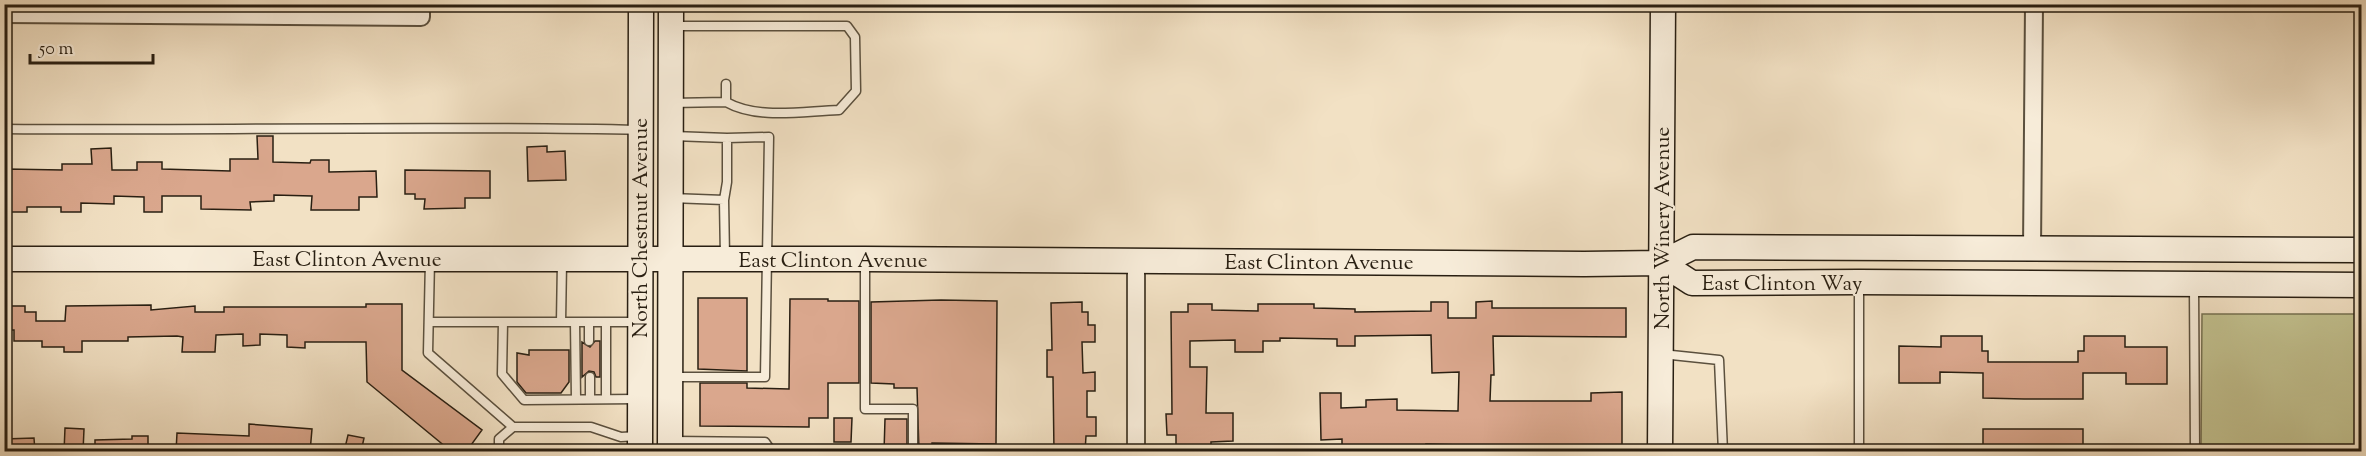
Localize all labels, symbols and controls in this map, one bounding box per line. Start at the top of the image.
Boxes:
scale bar [30,27,153,65]
text: 50 m [38,37,74,63]
street label: North Chestnut Avenue [627,118,657,338]
street label: North Winery Avenue [1649,127,1679,329]
street label: East Clinton Avenue [253,246,441,276]
street label: East Clinton Avenue [739,247,927,277]
street label: East Clinton Avenue [1225,249,1413,279]
street label: East Clinton Way [1702,270,1863,300]

